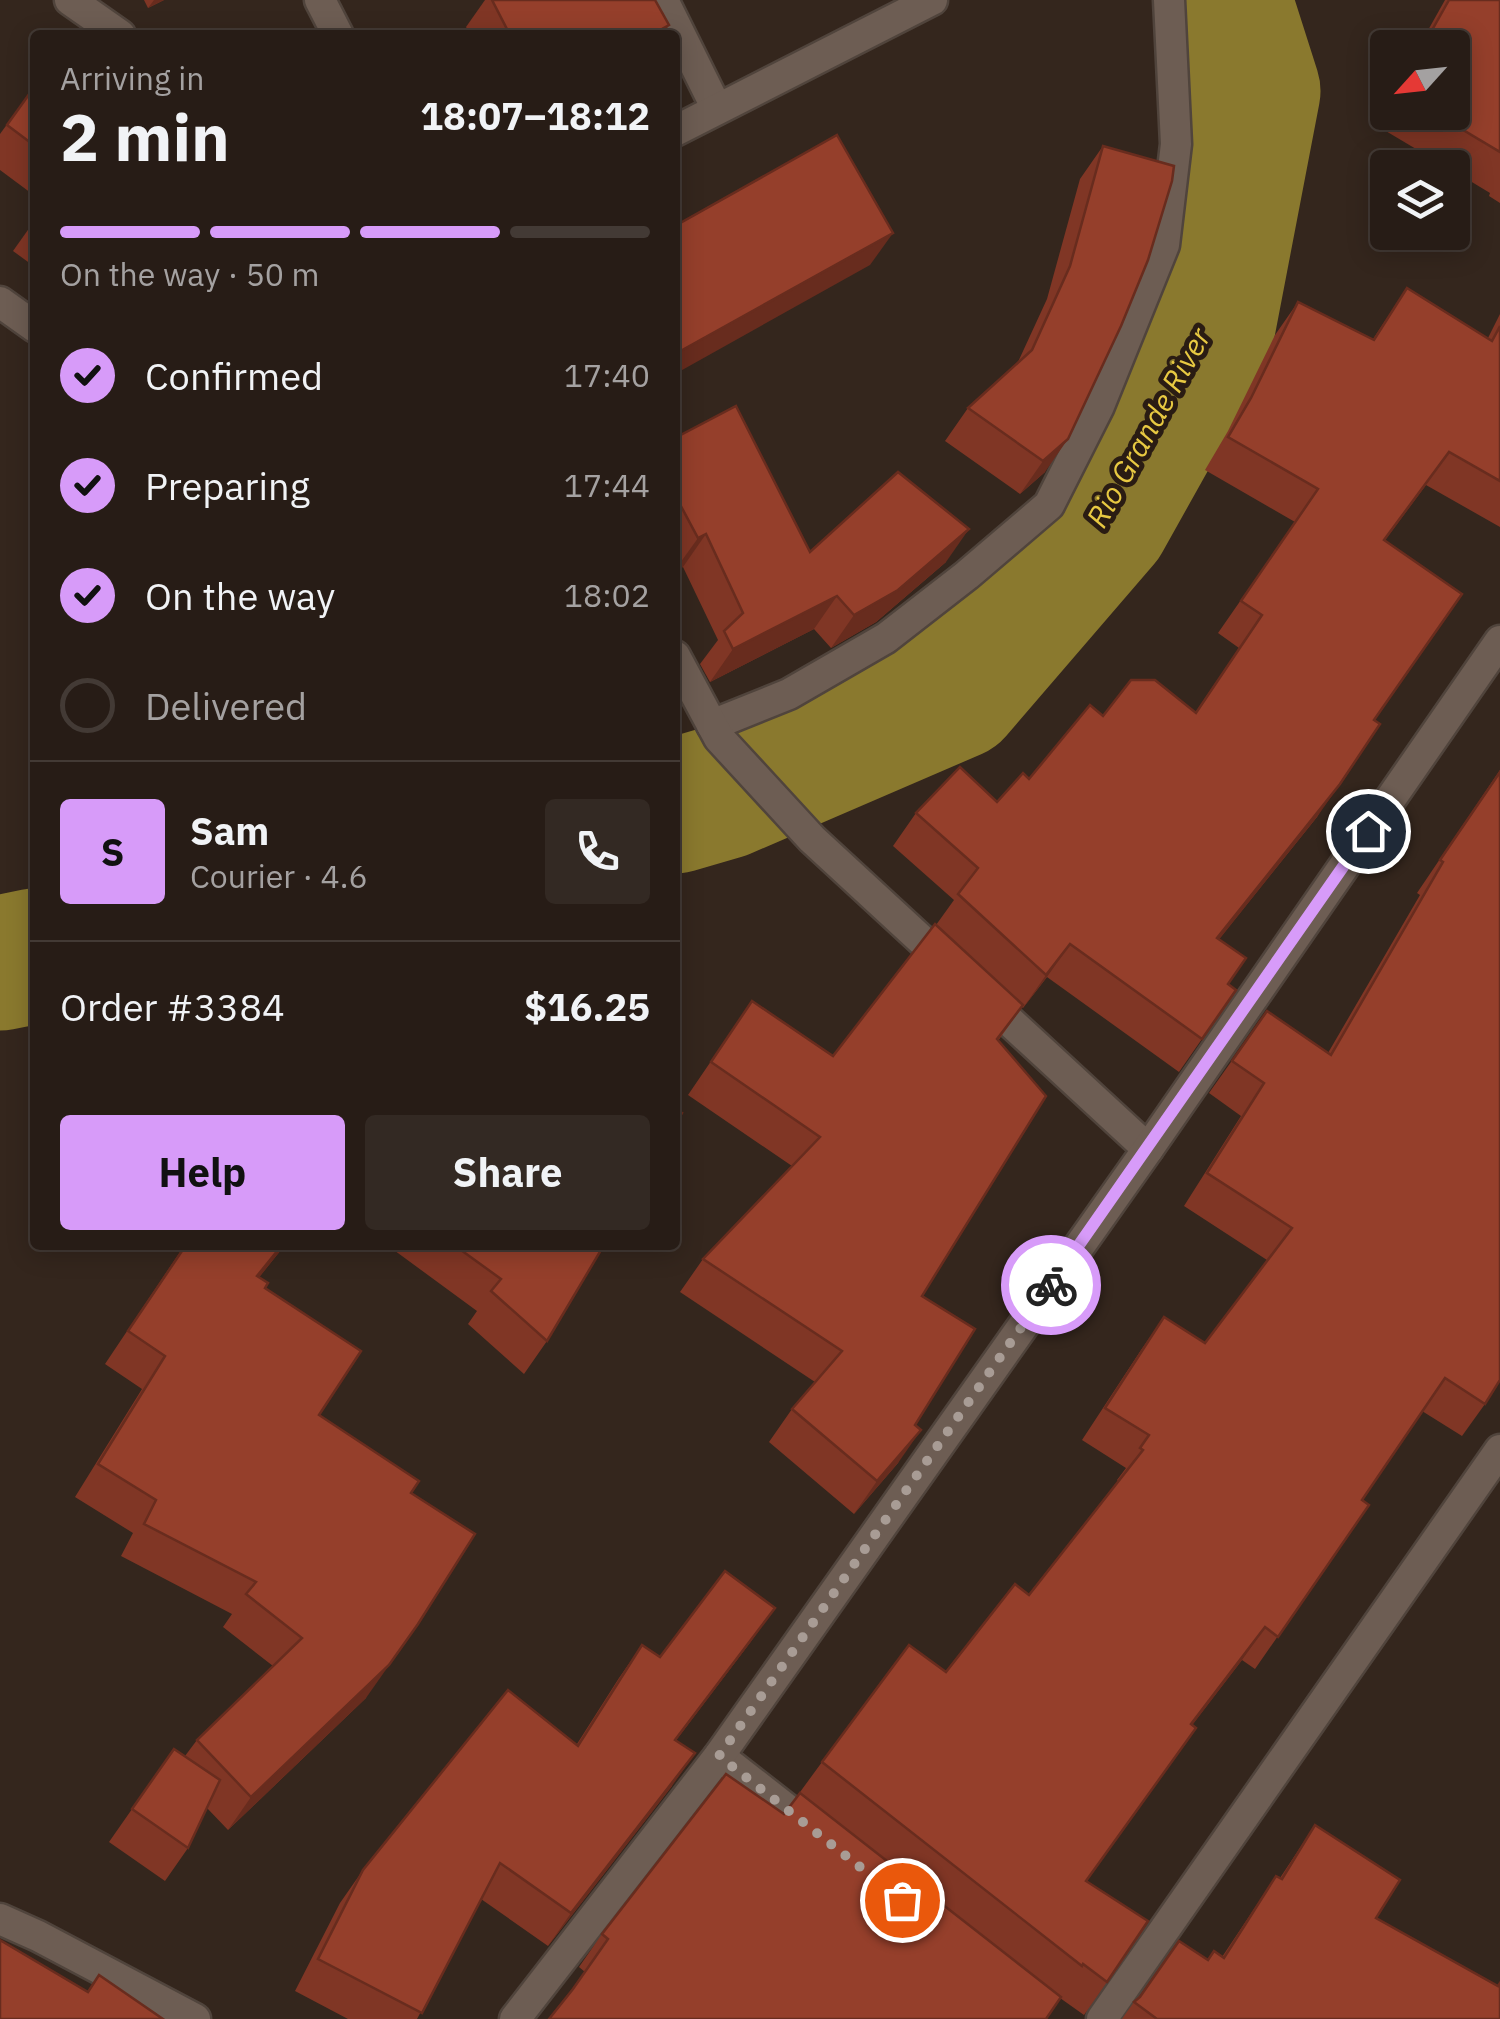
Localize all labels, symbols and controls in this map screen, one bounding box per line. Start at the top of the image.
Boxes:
north arrow [1370,30,1470,130]
map controls [1370,30,1470,250]
text: Arriving in [60,57,205,99]
text: 18:07–18:12 [420,91,650,140]
text: 2 min [60,94,230,179]
button: layers [1370,150,1470,250]
text: On the way · 50 m [60,253,320,295]
water label: Rio Grande River [1077,320,1219,534]
icon: check [60,348,115,403]
text: Confirmed [145,351,323,400]
text: 17:40 [564,354,650,396]
icon: check [60,458,115,513]
text: Preparing [145,461,310,510]
text: 17:44 [564,464,650,506]
icon: check [60,568,115,623]
text: On the way [145,571,335,620]
text: 18:02 [564,574,650,616]
text: Delivered [145,681,307,730]
pin [1326,789,1411,874]
button: phone [545,799,650,904]
icon: home [1341,804,1396,859]
text: Sam [190,806,269,855]
text: S [101,827,124,876]
text: Courier · 4.6 [190,855,368,897]
text: Order #3384 [60,982,285,1031]
text: $16.25 [524,982,650,1031]
button: Help [60,1115,345,1230]
button: Share [365,1115,650,1230]
courier [1001,1235,1101,1335]
icon: bike [1024,1258,1079,1313]
pin [860,1858,945,1943]
icon: bag [875,1873,930,1928]

